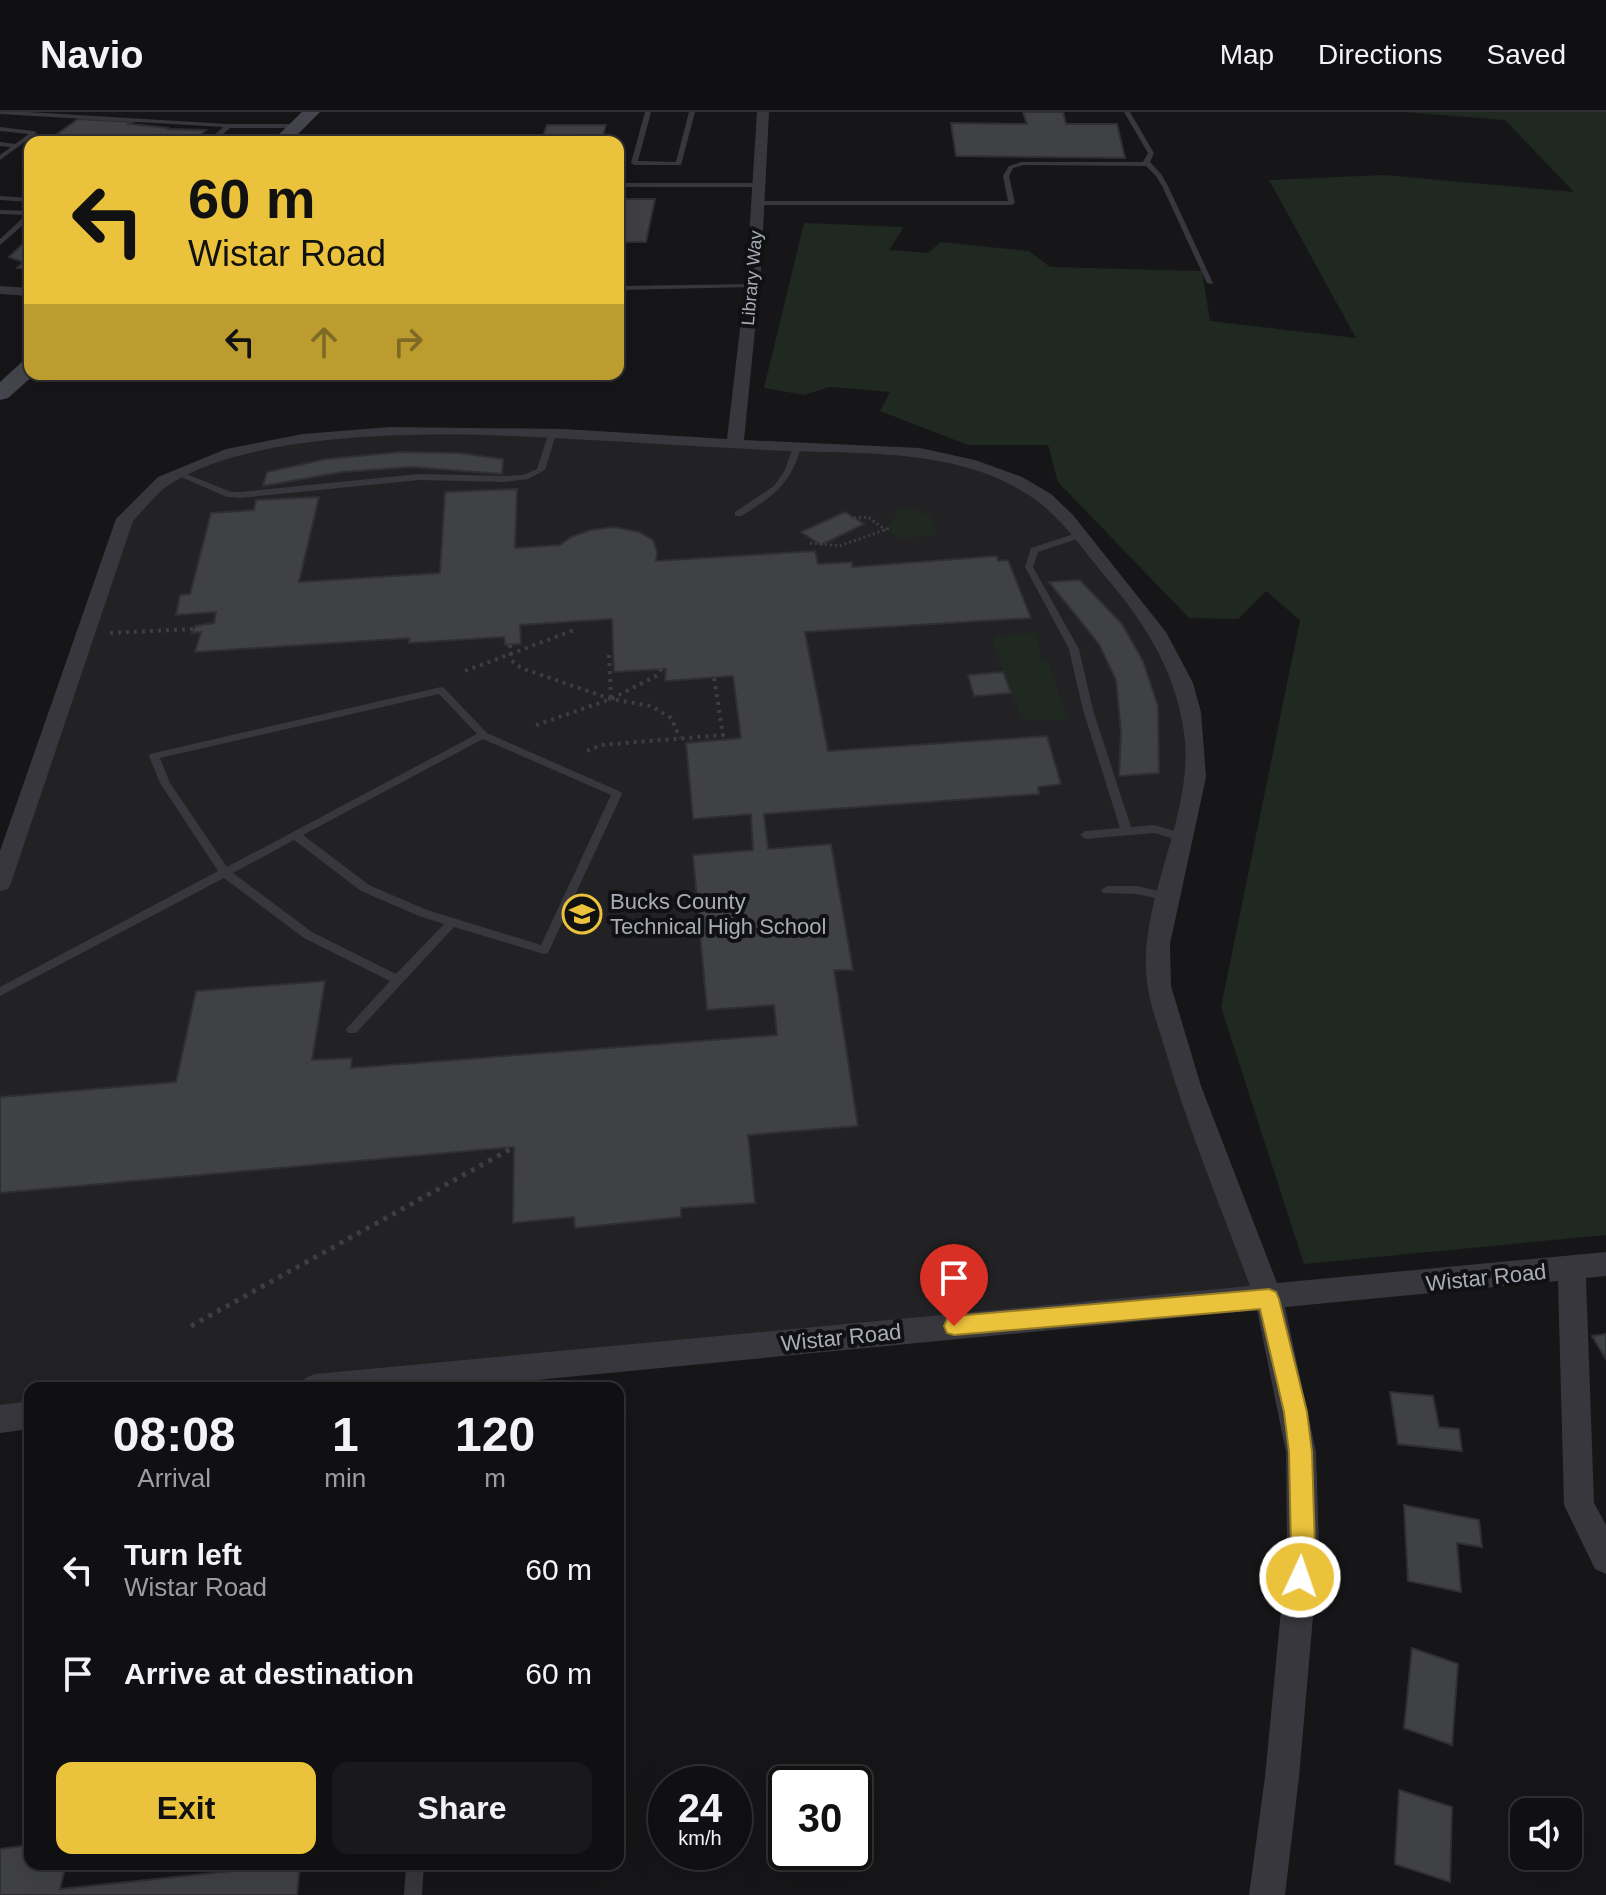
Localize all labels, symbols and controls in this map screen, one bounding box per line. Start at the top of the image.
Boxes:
text: Navio [40,34,143,76]
text: Map [1220,39,1274,70]
text: Directions [1318,39,1443,70]
text: Saved [1487,39,1566,70]
text: 60 m [188,167,316,230]
icon: left [56,168,160,272]
street label: Library Way [738,230,766,326]
text: Wistar Road [188,233,386,274]
icon: left [218,320,262,364]
icon: ahead [302,320,346,364]
icon: right [386,320,430,364]
place label: Bucks County Technical High School [610,889,826,939]
school or university icon: Bucks County Technical High School [561,893,603,935]
pin [920,1244,988,1326]
icon: arrive [932,1256,976,1300]
street label: Wistar Road [1425,1259,1548,1296]
street label: Wistar Road [780,1319,903,1356]
text: 08:08 [113,1408,236,1461]
text: 1 [332,1408,359,1461]
text: 120 [455,1408,535,1461]
text: Arrival [137,1463,211,1493]
text: min [324,1463,366,1493]
text: m [484,1463,506,1493]
position arrow [1258,1535,1342,1619]
text: Turn left [124,1538,242,1571]
icon: left [56,1548,100,1592]
text: 60 m [525,1553,592,1586]
text: Wistar Road [124,1572,267,1602]
icon: arrive [56,1652,100,1696]
text: Arrive at destination [124,1657,414,1690]
text: 60 m [525,1657,592,1690]
button: Exit [56,1762,316,1854]
button: Share [332,1762,592,1854]
speed limit sign: 30 [768,1766,872,1870]
text: 24 [678,1786,722,1830]
map controls [1510,1798,1582,1870]
button: sound [1510,1798,1582,1870]
text: km/h [678,1827,722,1849]

